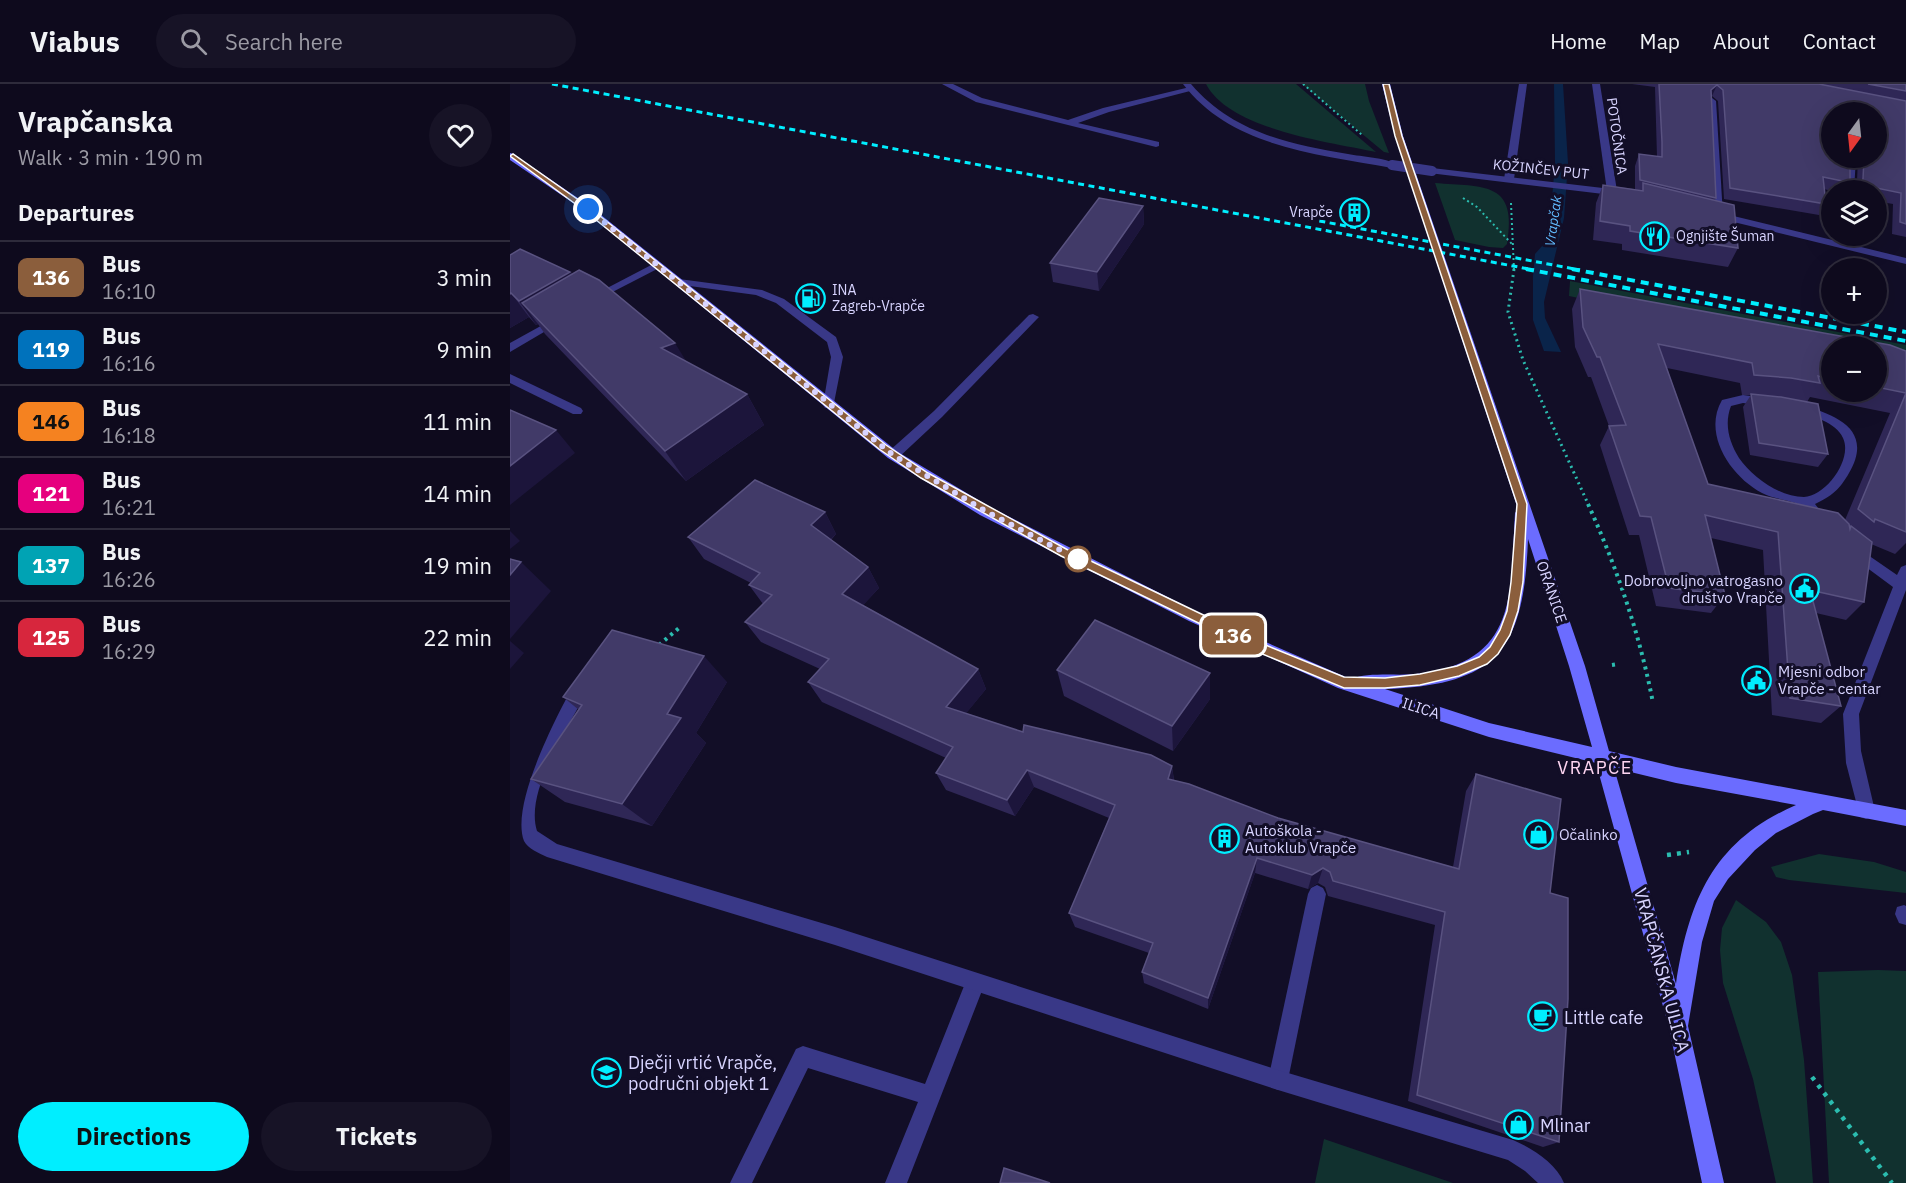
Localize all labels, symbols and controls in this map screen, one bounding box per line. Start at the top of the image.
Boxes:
search box [156,14,576,68]
text: Viabus [30,23,120,60]
icon: search [177,25,210,58]
text: Search here [225,27,343,56]
text: Home [1550,27,1607,55]
text: Map [1640,27,1680,55]
text: About [1713,27,1770,55]
text: Contact [1803,27,1876,55]
street label: POTOČNICA [1603,96,1632,176]
north arrow [1821,102,1887,168]
map controls [1821,102,1887,402]
text: Vrapčanska [18,103,173,140]
button: heart [429,104,492,167]
text: Walk · 3 min · 190 m [18,144,203,171]
street label: KOŽINČEV PUT [1492,154,1590,183]
button: layers [1821,180,1887,246]
your location [573,194,603,224]
water label: Vrapčak [1541,194,1566,248]
building icon: Vrapče [1338,196,1370,228]
text: Departures [18,198,134,227]
place label: Vrapče [1289,203,1333,221]
restaurant icon: Ognjište Šuman [1639,220,1671,252]
place label: Ognjište Šuman [1676,226,1775,245]
text: Bus [102,249,141,278]
button: + [1821,258,1887,324]
text: 136 [32,263,70,291]
text: 3 min [436,263,492,292]
text: 16:10 [102,278,156,305]
place label: INA Zagreb-Vrapče [832,281,925,315]
fuel station icon: INA Zagreb-Vrapče [795,282,827,314]
text: Bus [102,321,141,350]
text: 119 [32,335,70,363]
text: 9 min [436,335,492,364]
button: − [1821,336,1887,402]
text: 16:16 [102,350,156,377]
text: Bus [102,393,141,422]
text: 146 [32,407,70,435]
text: 11 min [423,407,492,436]
text: 16:18 [102,422,156,449]
text: Bus [102,465,141,494]
text: 121 [32,479,70,507]
text: 14 min [423,479,492,508]
text: 16:21 [102,494,156,521]
text: Bus [102,537,141,566]
unlabelled marker [1065,546,1091,572]
text: 137 [32,551,70,579]
text: 19 min [423,551,492,580]
street label: ORANICE [1533,558,1571,626]
text: 16:26 [102,566,156,593]
place label: Dobrovoljno vatrogasno društvo Vrapče [1624,571,1783,607]
public building icon: Dobrovoljno vatrogasno društvo Vrapče [1788,573,1820,605]
text: Bus [102,609,141,638]
line badge: 136 [1198,616,1268,654]
text: 136 [1214,621,1252,649]
text: 125 [32,623,70,651]
text: 22 min [423,623,492,652]
text: 16:29 [102,638,156,665]
place label: Mjesni odbor Vrapče - centar [1778,662,1881,698]
public building icon: Mjesni odbor Vrapče - centar [1741,664,1773,696]
street label: ILICA [1400,693,1443,723]
district label: VRAPČE [1557,755,1633,779]
shop icon: Očalinko [1522,818,1554,850]
place label: Autoškola - Autoklub Vrapče [1245,821,1356,857]
building icon: Autoškola - Autoklub Vrapče [1208,823,1240,855]
place label: Očalinko [1559,825,1618,844]
street label: VRAPČANSKA ULICA [1629,885,1696,1055]
cafe icon: Little cafe [1527,1001,1559,1033]
place label: Little cafe [1564,1006,1643,1029]
place label: Dječji vrtić Vrapče, područni objekt 1 [628,1051,777,1095]
school or university icon: Dječji vrtić Vrapče, područni objekt 1 [591,1056,623,1088]
button: Directions [18,1102,249,1171]
button: Tickets [261,1102,492,1171]
shop icon: Mlinar [1503,1109,1535,1141]
place label: Mlinar [1540,1114,1591,1137]

